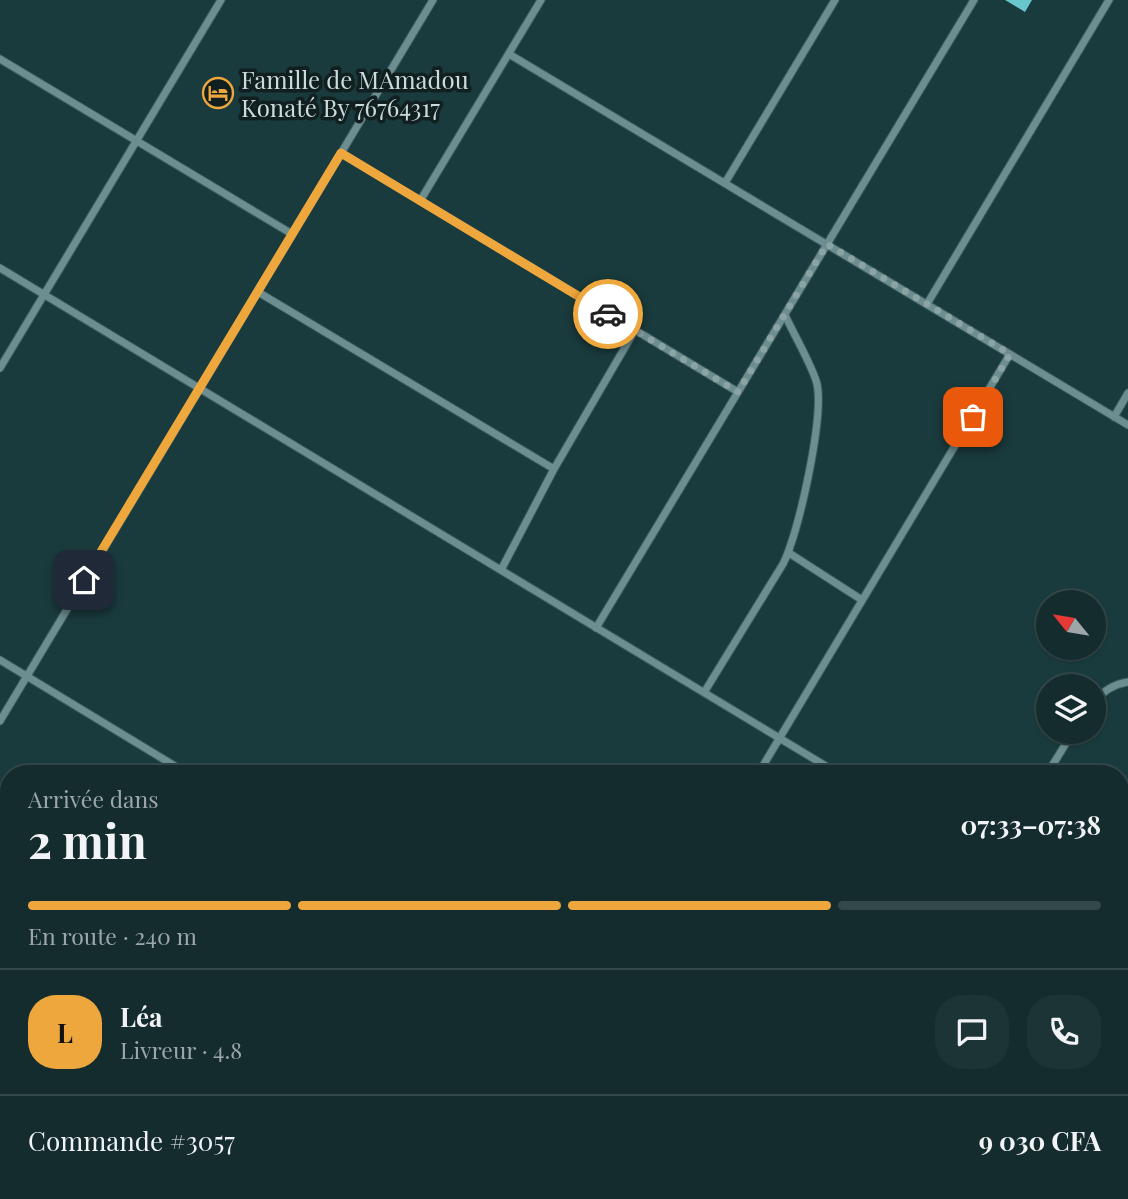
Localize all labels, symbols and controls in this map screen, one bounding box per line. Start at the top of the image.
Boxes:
place label: Famille de MAmadou Konaté By 76764317 [241,63,469,123]
hotel icon: Famille de MAmadou Konaté By 76764317 [201,76,235,110]
courier [573,279,643,349]
icon: car [589,295,627,333]
pin [943,387,1003,447]
icon: bag [954,398,992,436]
pin [54,550,114,610]
icon: home [65,561,103,599]
north arrow [1036,590,1106,660]
map controls [1036,590,1106,744]
button: layers [1036,674,1106,744]
text: Arrivée dans [28,783,159,814]
text: 07:33–07:38 [960,807,1101,842]
text: 2 min [28,809,147,871]
text: En route · 240 m [28,920,197,951]
button: chat [935,995,1009,1069]
button: phone [1027,995,1101,1069]
text: Léa [120,999,162,1034]
text: L [57,1015,73,1050]
text: Livreur · 4.8 [120,1034,242,1065]
text: Commande #3057 [28,1123,235,1158]
text: 9 030 CFA [979,1123,1101,1158]

